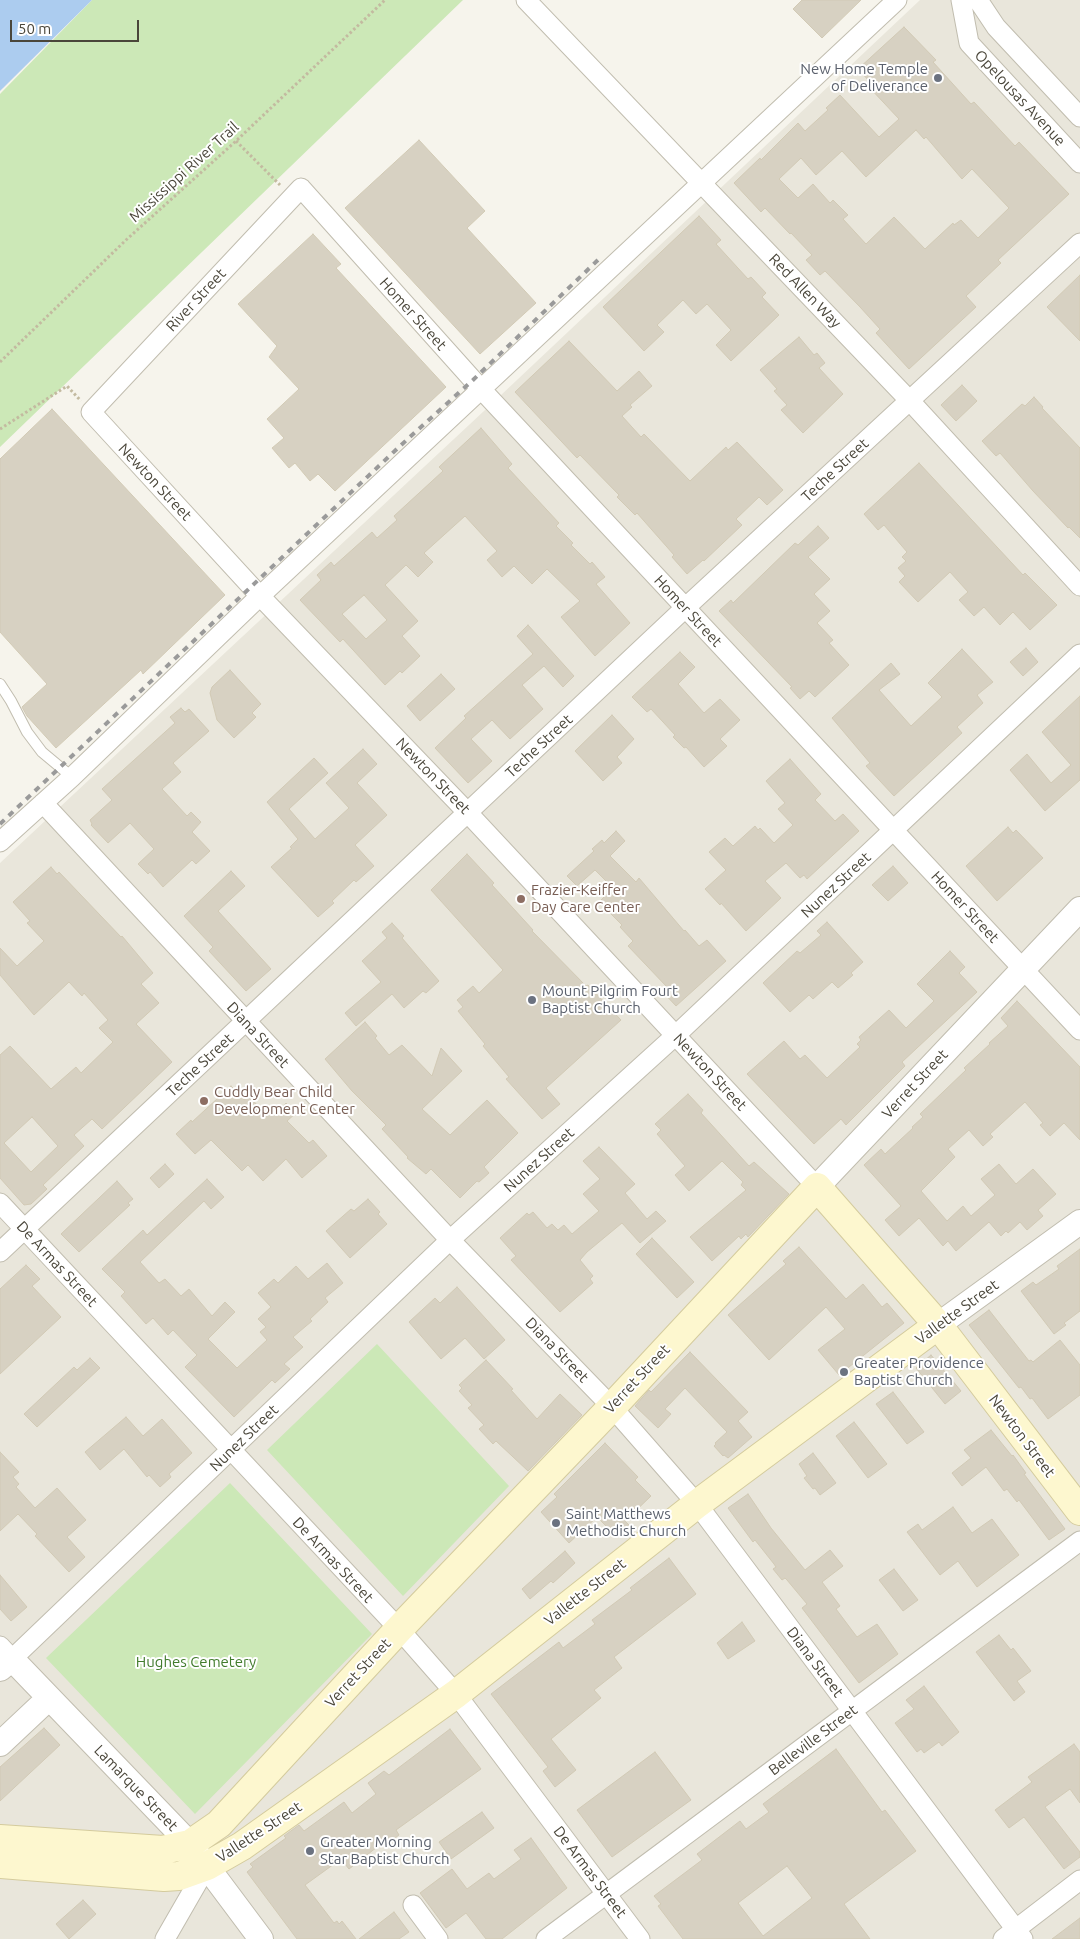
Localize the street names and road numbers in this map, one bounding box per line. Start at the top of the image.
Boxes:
street label: Opelousas Avenue [971,46,1069,150]
street label: Mississippi River Trail [126,118,242,226]
street label: Red Allen Way [765,250,845,332]
street label: River Street [162,265,230,335]
street label: Homer Street [376,274,450,354]
street label: Teche Street [798,434,872,506]
street label: Newton Street [115,440,195,524]
street label: Homer Street [650,571,726,651]
street label: Teche Street [502,710,576,782]
street label: Newton Street [392,734,474,818]
street label: Nunez Street [798,848,874,922]
street label: Homer Street [927,867,1003,947]
street label: Diana Street [223,998,293,1072]
street label: Teche Street [163,1029,237,1101]
street label: Newton Street [670,1030,750,1114]
street label: Verret Street [878,1046,952,1122]
street label: Nunez Street [500,1124,578,1196]
street label: De Armas Street [13,1218,101,1310]
street label: Vallette Street [912,1276,1002,1348]
street label: Diana Street [522,1314,592,1386]
street label: Verret Street [600,1341,674,1417]
street label: Newton Street [985,1391,1059,1481]
street label: Nunez Street [206,1401,282,1475]
street label: De Armas Street [289,1514,377,1606]
street label: Vallette Street [541,1555,629,1629]
street label: Diana Street [783,1623,847,1701]
street label: Verret Street [321,1635,395,1711]
street label: Belleville Street [765,1701,861,1779]
street label: Lamarque Street [90,1741,182,1835]
street label: Vallette Street [213,1798,305,1866]
street label: De Armas Street [550,1823,630,1921]

